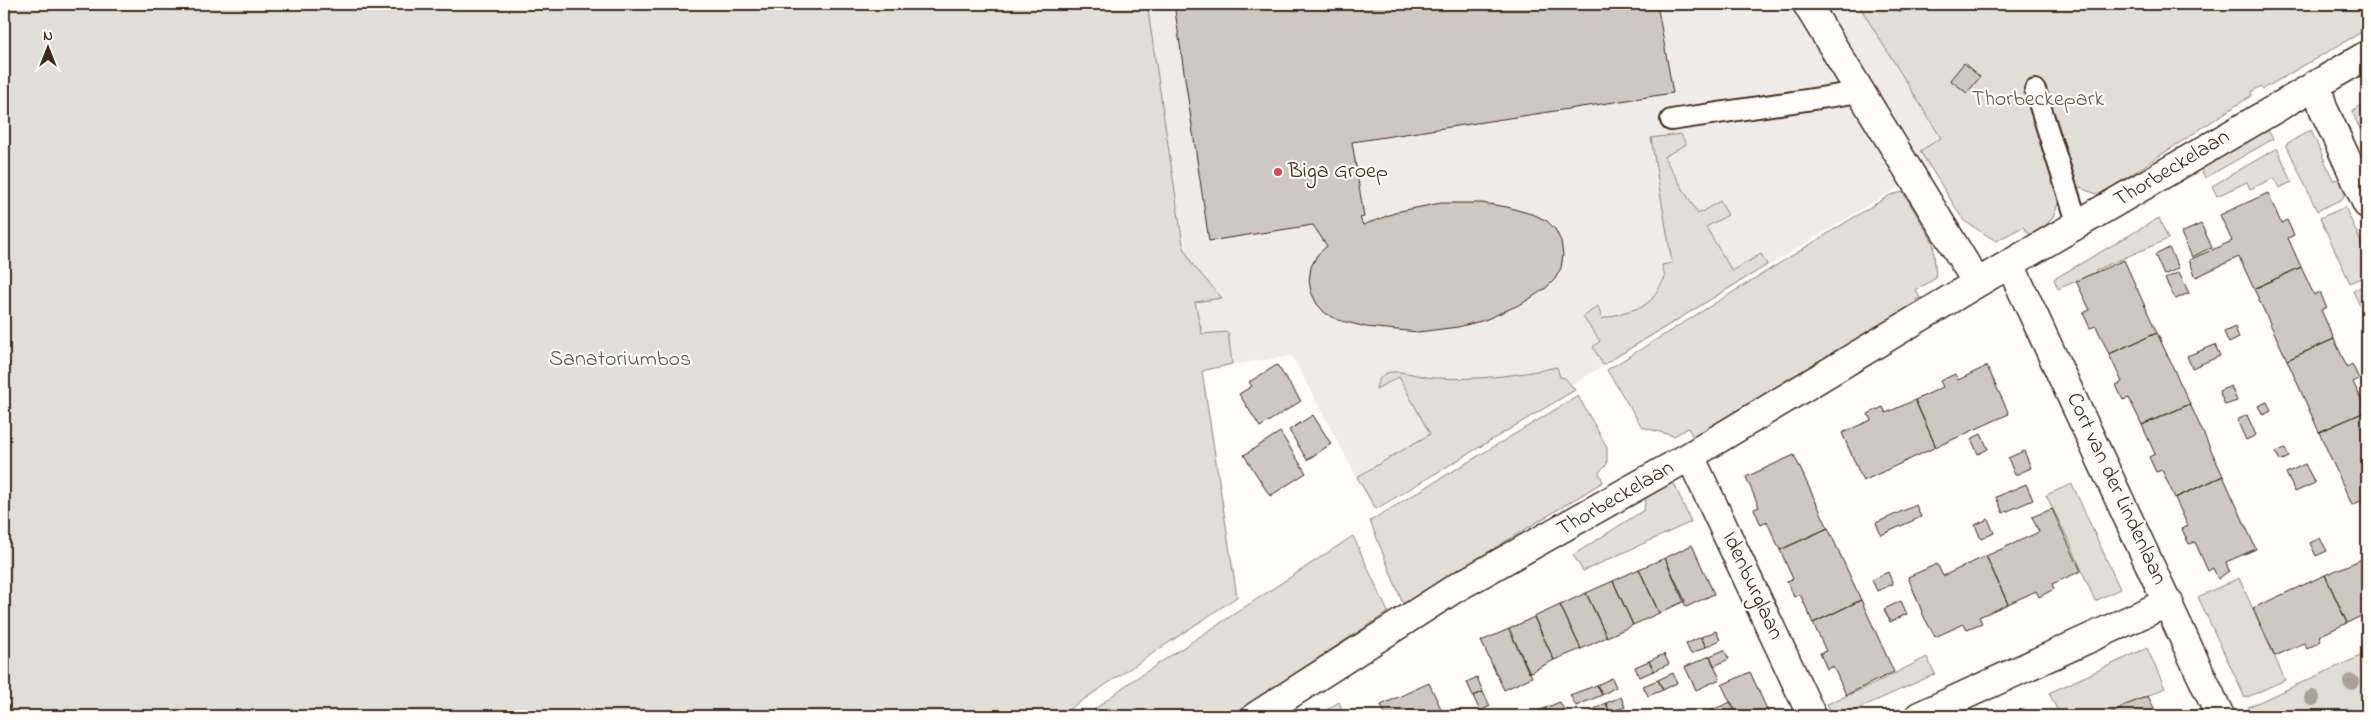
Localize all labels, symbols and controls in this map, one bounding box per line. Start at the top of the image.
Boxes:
north arrow [22,22,72,72]
text: N [43,26,53,47]
park label: Thorbeckepark [1972,84,2105,116]
street label: Thorbeckelaan [2108,122,2236,216]
place label: Biga Groep [1287,156,1388,189]
marker: Biga Groep [1272,166,1284,178]
park label: Sanatoriumbos [549,344,691,376]
street label: Cort van der Lindenlaan [2057,388,2175,590]
street label: Thorbeckelaan [1552,453,1680,545]
street label: Idenburglaan [1712,526,1791,646]

